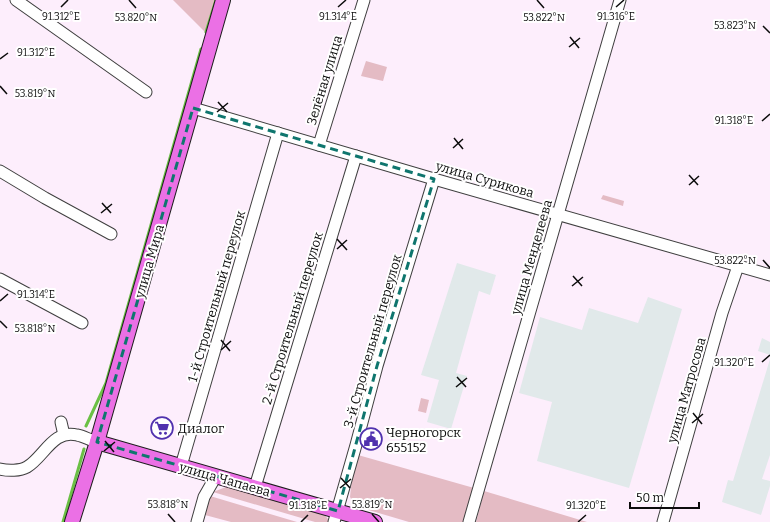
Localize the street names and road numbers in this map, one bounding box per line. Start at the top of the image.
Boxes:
street label: Зелёная улица [304,34,345,127]
street label: улица Сурикова [433,158,536,201]
street label: улица Менделеева [508,198,555,317]
street label: 1-й Строительный переулок [185,208,248,384]
street label: улица Мира [132,223,167,301]
street label: 2-й Строительный переулок [259,230,326,406]
street label: 3-й Строительный переулок [341,252,405,430]
street label: улица Матросова [664,336,709,446]
street label: улица Чапаева [177,459,272,500]

